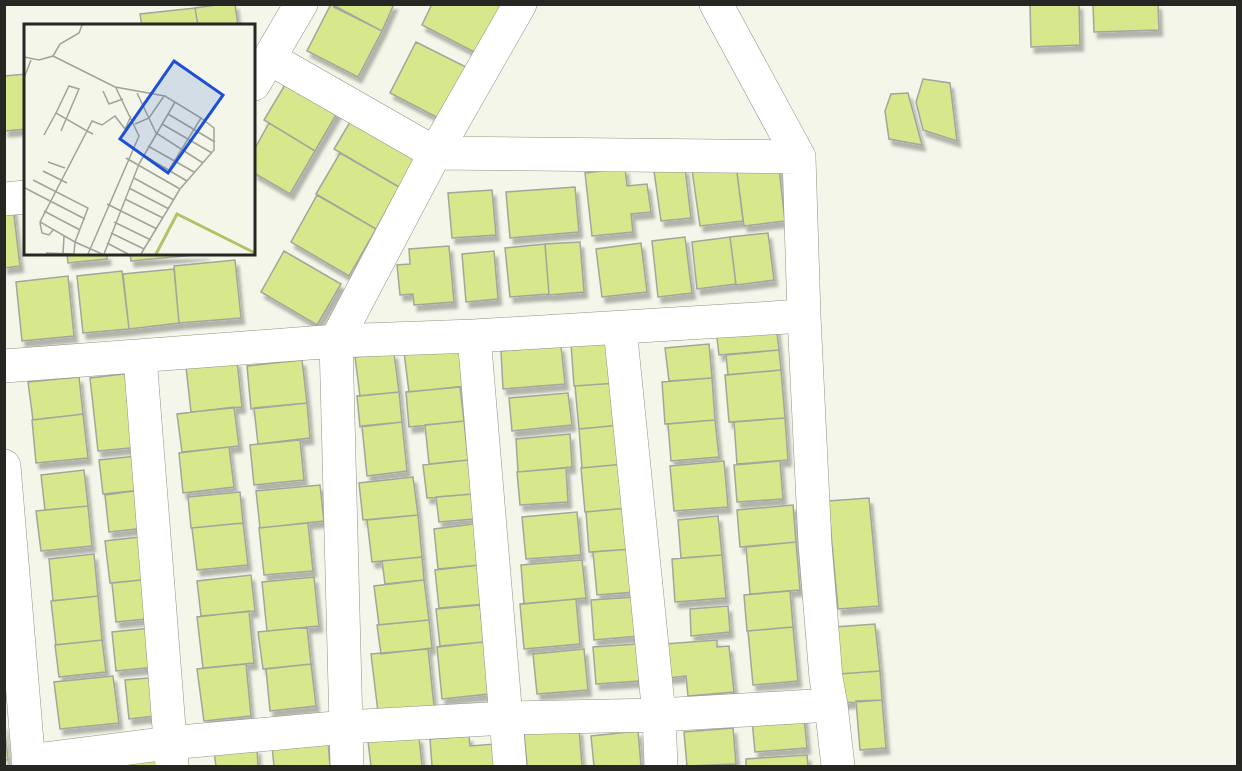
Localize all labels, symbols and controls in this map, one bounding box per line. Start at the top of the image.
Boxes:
inset map [24,24,255,255]

